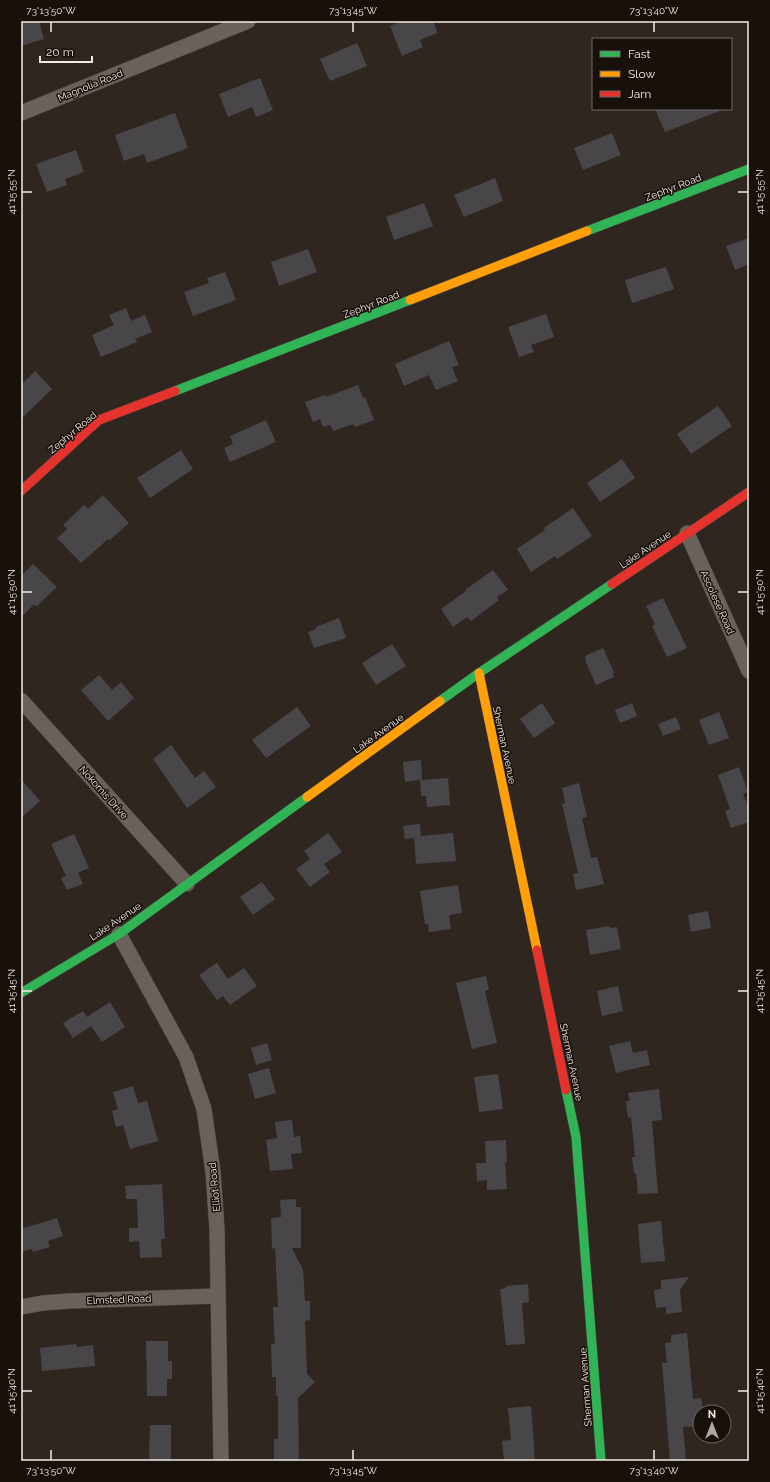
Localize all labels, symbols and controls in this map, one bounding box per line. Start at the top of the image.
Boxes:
text: 73°13'50"W [26,5,76,16]
text: 73°13'45"W [329,5,378,16]
text: 73°13'40"W [630,5,679,16]
scale bar [40,38,92,64]
legend [592,38,732,110]
text: 20 m [46,45,74,59]
text: Fast [628,47,651,61]
street label: Magnolia Road [56,67,124,103]
text: Slow [628,67,655,81]
text: Jam [628,87,651,101]
text: 41°15'55"N [6,169,17,215]
text: 41°15'55"N [754,169,765,215]
street label: Zephyr Road [644,172,703,203]
street label: Zephyr Road [342,289,401,320]
street label: Zephyr Road [46,409,98,456]
street label: Lake Avenue [618,528,673,571]
text: 41°15'50"N [6,569,17,615]
street label: Ascolese Road [699,569,737,636]
text: 41°15'50"N [754,569,765,615]
street label: Sherman Avenue [491,705,518,785]
street label: Lake Avenue [351,711,406,755]
street label: Nokomis Drive [77,764,130,821]
street label: Lake Avenue [88,900,143,943]
text: 41°15'45"N [6,969,17,1013]
text: 41°15'45"N [754,969,765,1013]
street label: Sherman Avenue [558,1022,585,1102]
street label: Elliot Road [207,1162,222,1212]
street label: Elmsted Road [86,1293,152,1306]
street label: Sherman Avenue [577,1347,594,1427]
text: 41°15'40"N [6,1368,17,1414]
text: 41°15'40"N [754,1368,765,1414]
north arrow [692,1404,732,1444]
text: N [708,1408,716,1421]
text: 73°13'50"W [26,1465,76,1476]
text: 73°13'45"W [329,1465,378,1476]
text: 73°13'40"W [630,1465,679,1476]

